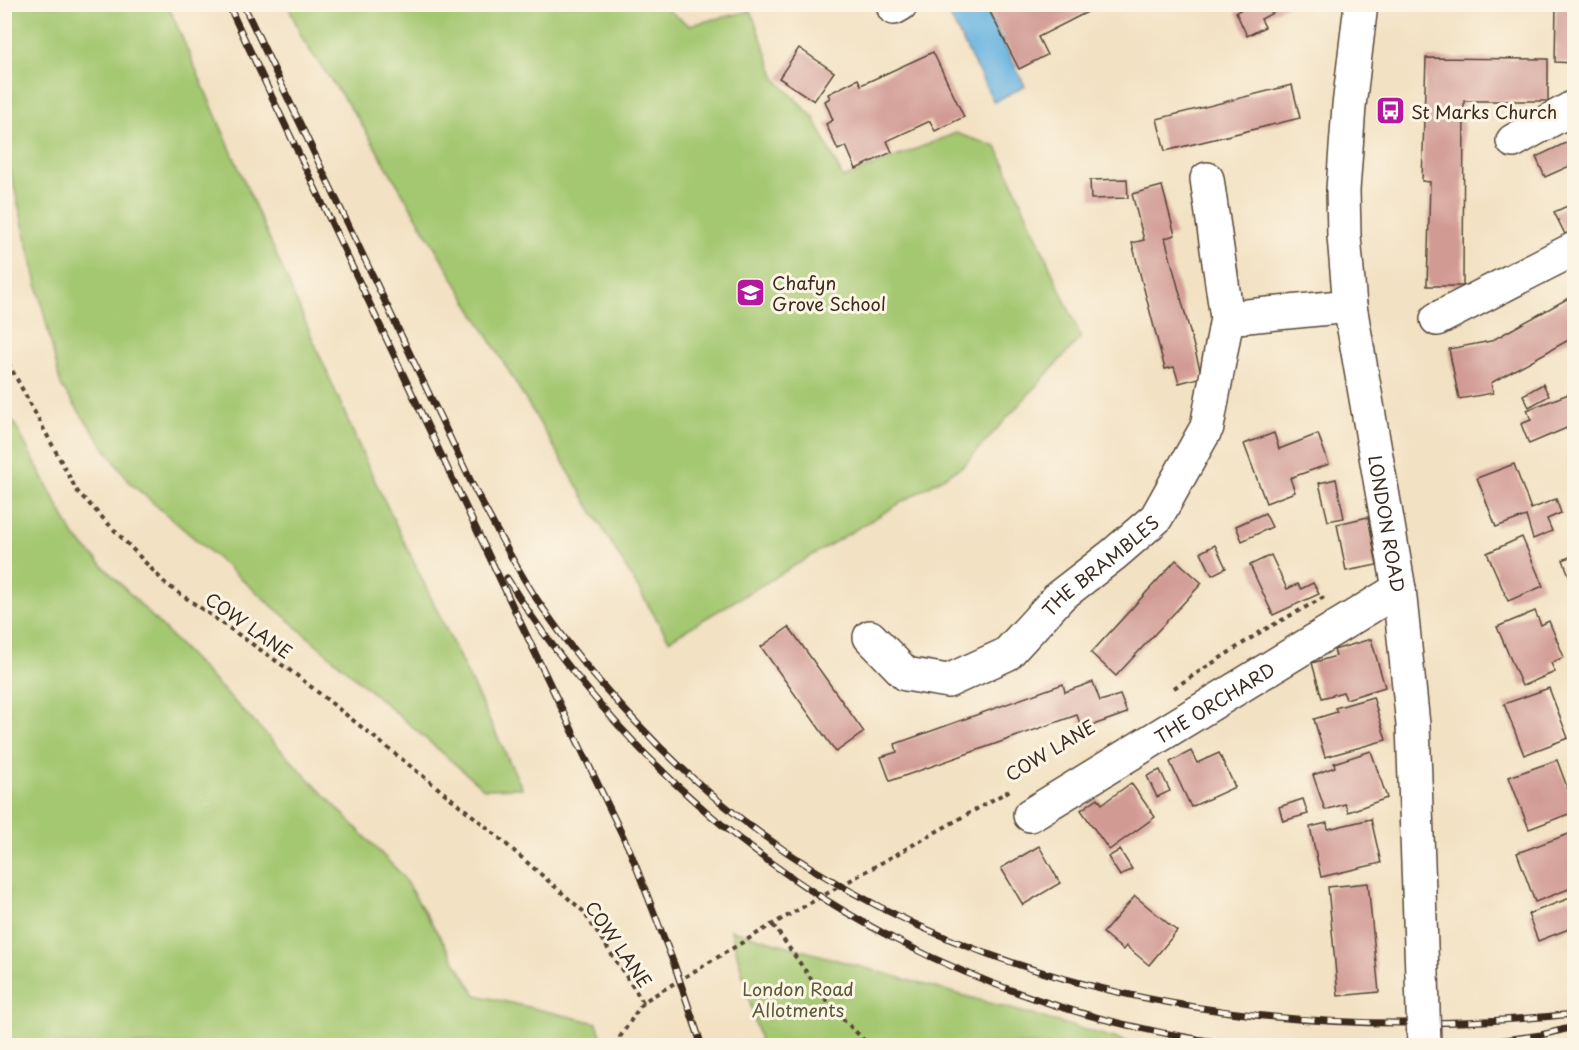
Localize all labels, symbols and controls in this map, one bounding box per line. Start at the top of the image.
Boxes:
bus stop icon: St Marks Church [1374,95,1406,127]
place label: St Marks Church [1411,98,1557,125]
place label: Chafyn Grove School [772,269,886,317]
school or university icon: Chafyn Grove School [735,276,767,308]
street label: LONDON ROAD [1363,453,1413,594]
street label: THE BRAMBLES [1035,508,1164,622]
street label: COW LANE [200,585,298,665]
street label: THE ORCHARD [1149,655,1280,749]
street label: COW LANE [1000,713,1100,787]
street label: COW LANE [579,895,659,993]
park label: London Road Allotments [742,975,854,1023]

